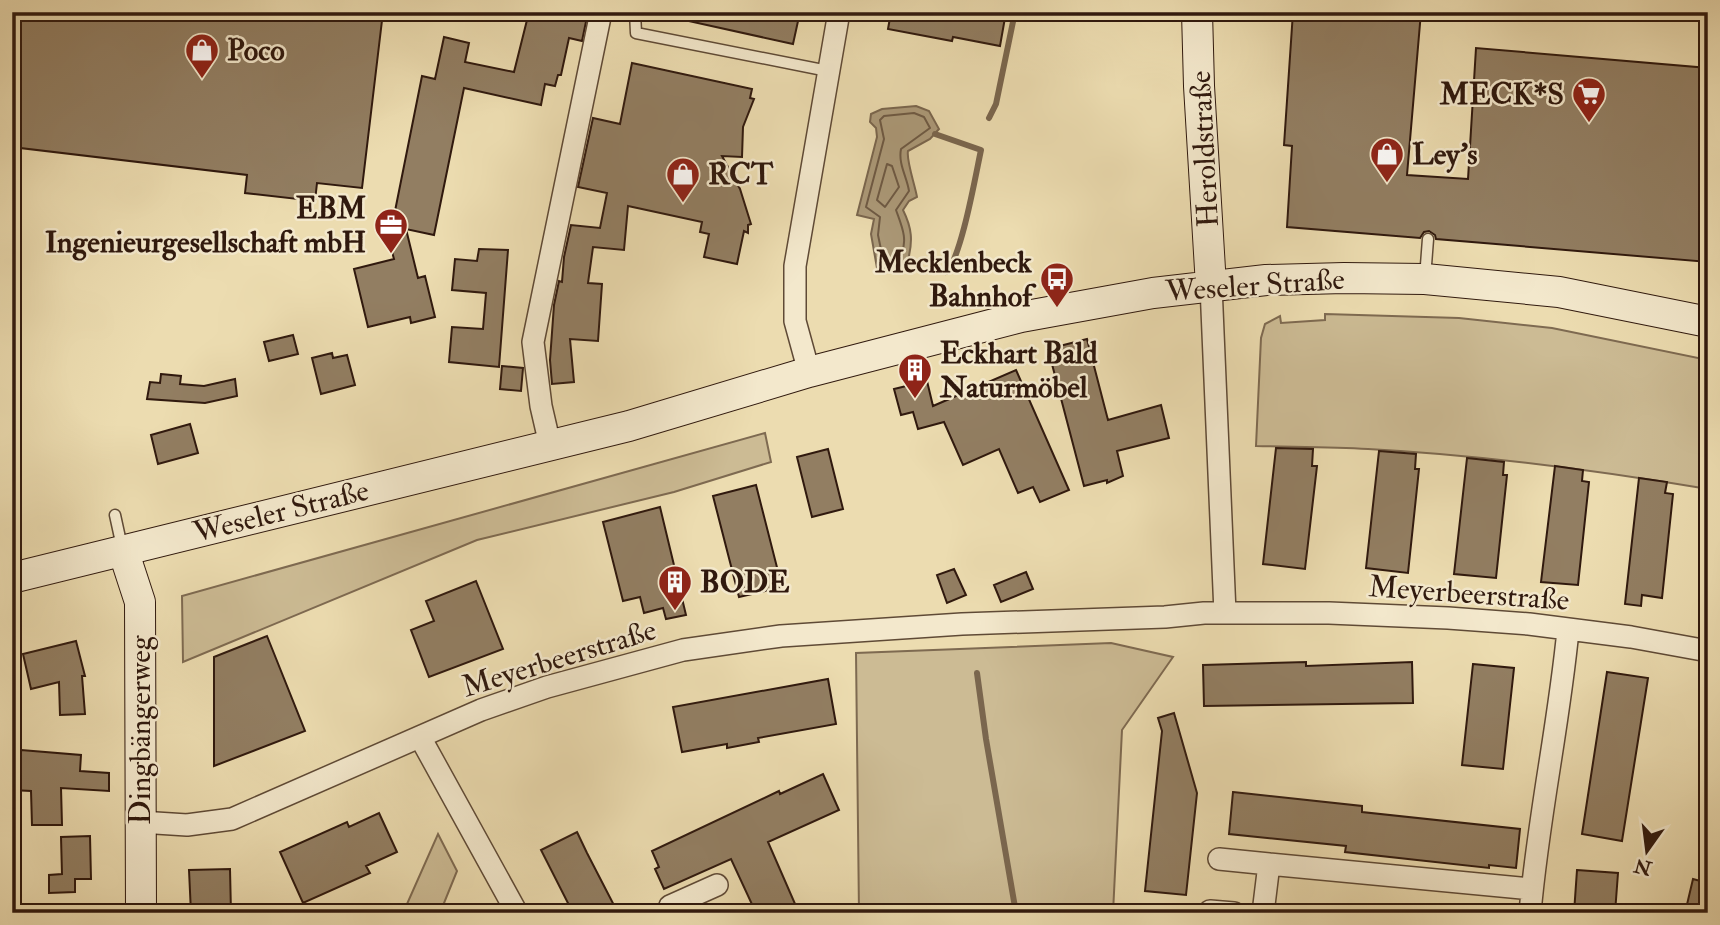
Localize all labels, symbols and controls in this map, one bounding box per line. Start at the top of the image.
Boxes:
shop icon: Poco [183,31,221,80]
place label: Poco [227,32,285,69]
street label: Heroldstraße [1182,70,1227,228]
supermarket icon: MECK*S [1570,75,1608,124]
place label: MECK*S [1439,76,1564,113]
shop icon: Ley's [1368,135,1406,184]
place label: Ley's [1412,136,1478,173]
shop icon: RCT [664,155,702,204]
place label: RCT [708,156,774,193]
place label: EBM Ingenieurgesellschaft mbH [45,190,366,261]
office icon: EBM Ingenieurgesellschaft mbH [372,206,410,255]
place label: Mecklenbeck Bahnhof [874,244,1037,315]
bus stop icon: Mecklenbeck Bahnhof [1038,260,1076,309]
street label: Weseler Straße [1163,261,1346,310]
place label: Eckhart Bald Naturmöbel [939,335,1098,406]
building icon: Eckhart Bald Naturmöbel [896,351,934,400]
street label: Weseler Straße [189,472,373,551]
building icon: BODE [656,563,694,612]
place label: BODE [700,564,790,601]
street label: Meyerbeerstraße [1367,568,1571,619]
street label: Meyerbeerstraße [458,611,661,706]
street label: Dingbängerweg [122,634,159,825]
north arrow [1612,816,1682,886]
text: N [1631,853,1655,880]

